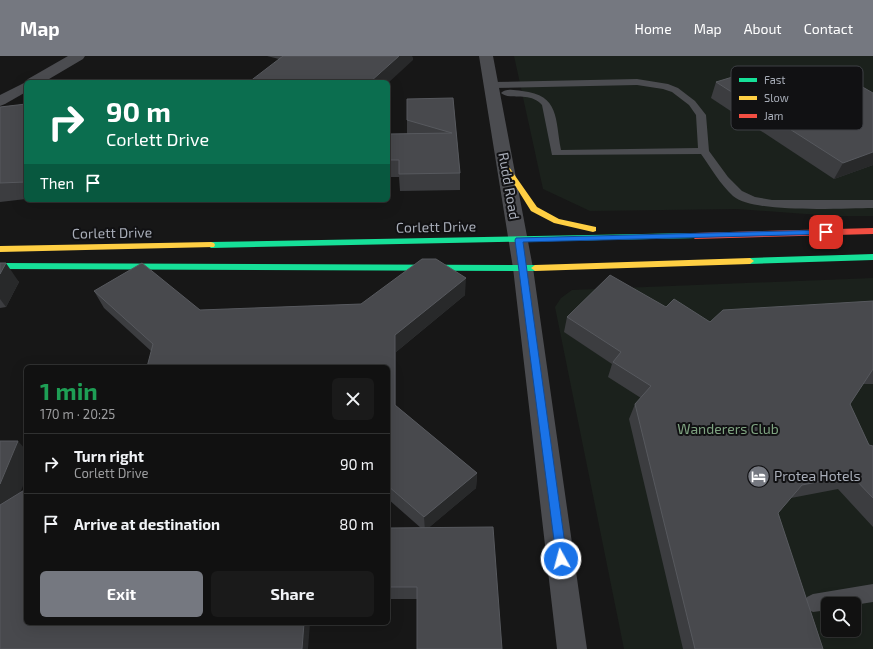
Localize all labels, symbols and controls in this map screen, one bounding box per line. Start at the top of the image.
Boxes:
text: Map [20,17,60,40]
text: Home [635,20,672,37]
text: Map [694,20,722,37]
text: About [744,20,782,37]
text: Contact [804,20,853,37]
legend [731,66,863,130]
text: Fast [764,73,786,86]
text: Slow [764,91,789,104]
text: 90 m [106,94,171,128]
icon: right [40,96,92,148]
text: Jam [764,109,783,122]
text: Corlett Drive [106,128,209,150]
street label: Rudd Road [495,151,524,221]
icon: arrive [82,172,104,194]
text: Then [40,174,74,192]
pin [809,215,843,249]
street label: Corlett Drive [396,217,476,236]
icon: arrive [815,221,837,243]
street label: Corlett Drive [72,223,152,242]
text: 1 min [40,376,98,405]
button: close [332,378,374,420]
text: 170 m · 20:25 [40,406,115,422]
park label: Wanderers Club [677,420,779,437]
text: Turn right [74,447,144,465]
icon: right [40,453,62,475]
text: 90 m [340,455,374,473]
hotel icon: Protea Hotels [745,463,771,489]
text: Corlett Drive [74,465,149,481]
place label: Protea Hotels [774,467,861,484]
icon: arrive [40,513,62,535]
text: Arrive at destination [74,515,220,533]
text: 80 m [339,515,374,533]
position arrow [540,538,582,580]
button: Exit [40,571,203,617]
button: Share [211,571,374,617]
map controls [821,597,861,637]
button: search [821,597,861,637]

